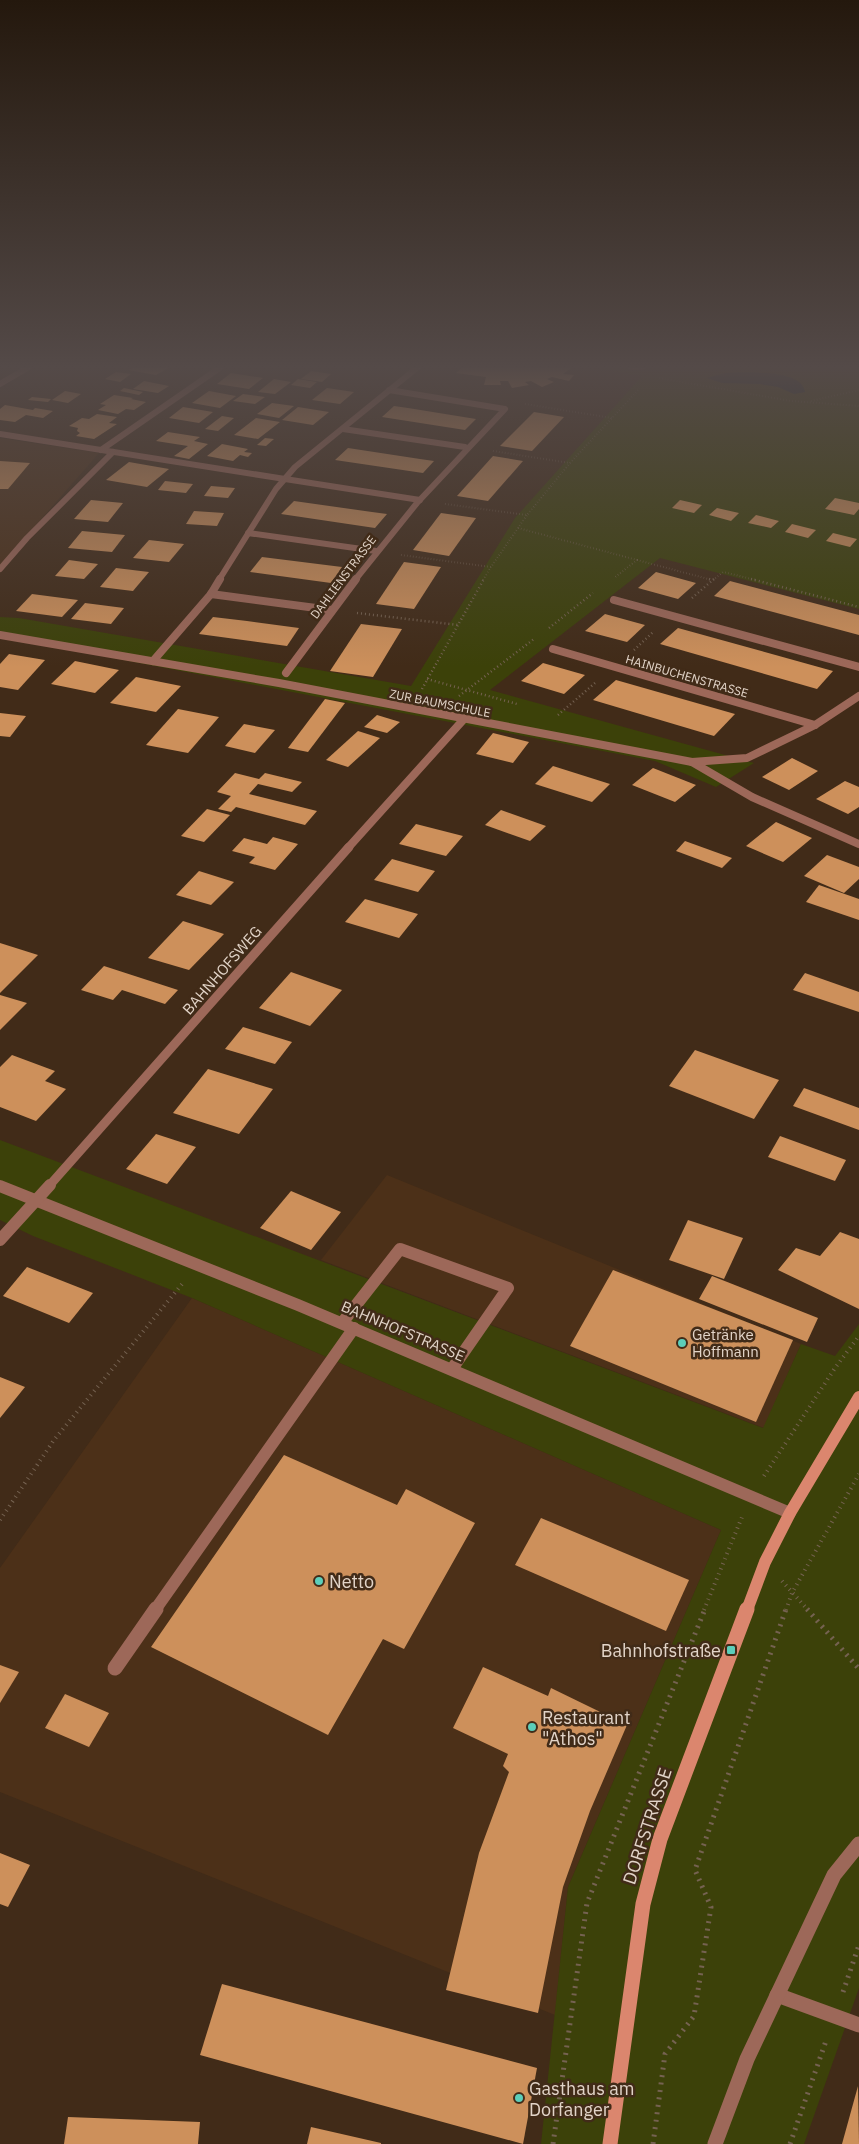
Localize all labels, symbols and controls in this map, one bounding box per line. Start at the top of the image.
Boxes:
street label: DAHLIENSTRASSE [307,532,379,622]
street label: HAINBUCHENSTRASSE [624,651,750,701]
street label: ZUR BAUMSCHULE [388,686,492,720]
street label: BAHNHOFSWEG [178,922,266,1018]
street label: BAHNHOFSTRASSE [338,1296,468,1366]
place label: Getränke Hoffmann [692,1325,759,1361]
marker: Getränke Hoffmann [676,1337,688,1349]
place label: Netto [329,1570,374,1593]
marker: Netto [313,1575,325,1587]
place label: Bahnhofstraße [601,1639,721,1662]
marker: Bahnhofstraße [725,1644,737,1656]
place label: Restaurant "Athos" [542,1706,631,1750]
marker: Restaurant "Athos" [526,1721,538,1733]
street label: DORFSTRASSE [617,1765,677,1887]
place label: Gasthaus am Dorfanger [529,2077,634,2121]
marker: Gasthaus am Dorfanger [513,2092,525,2104]

